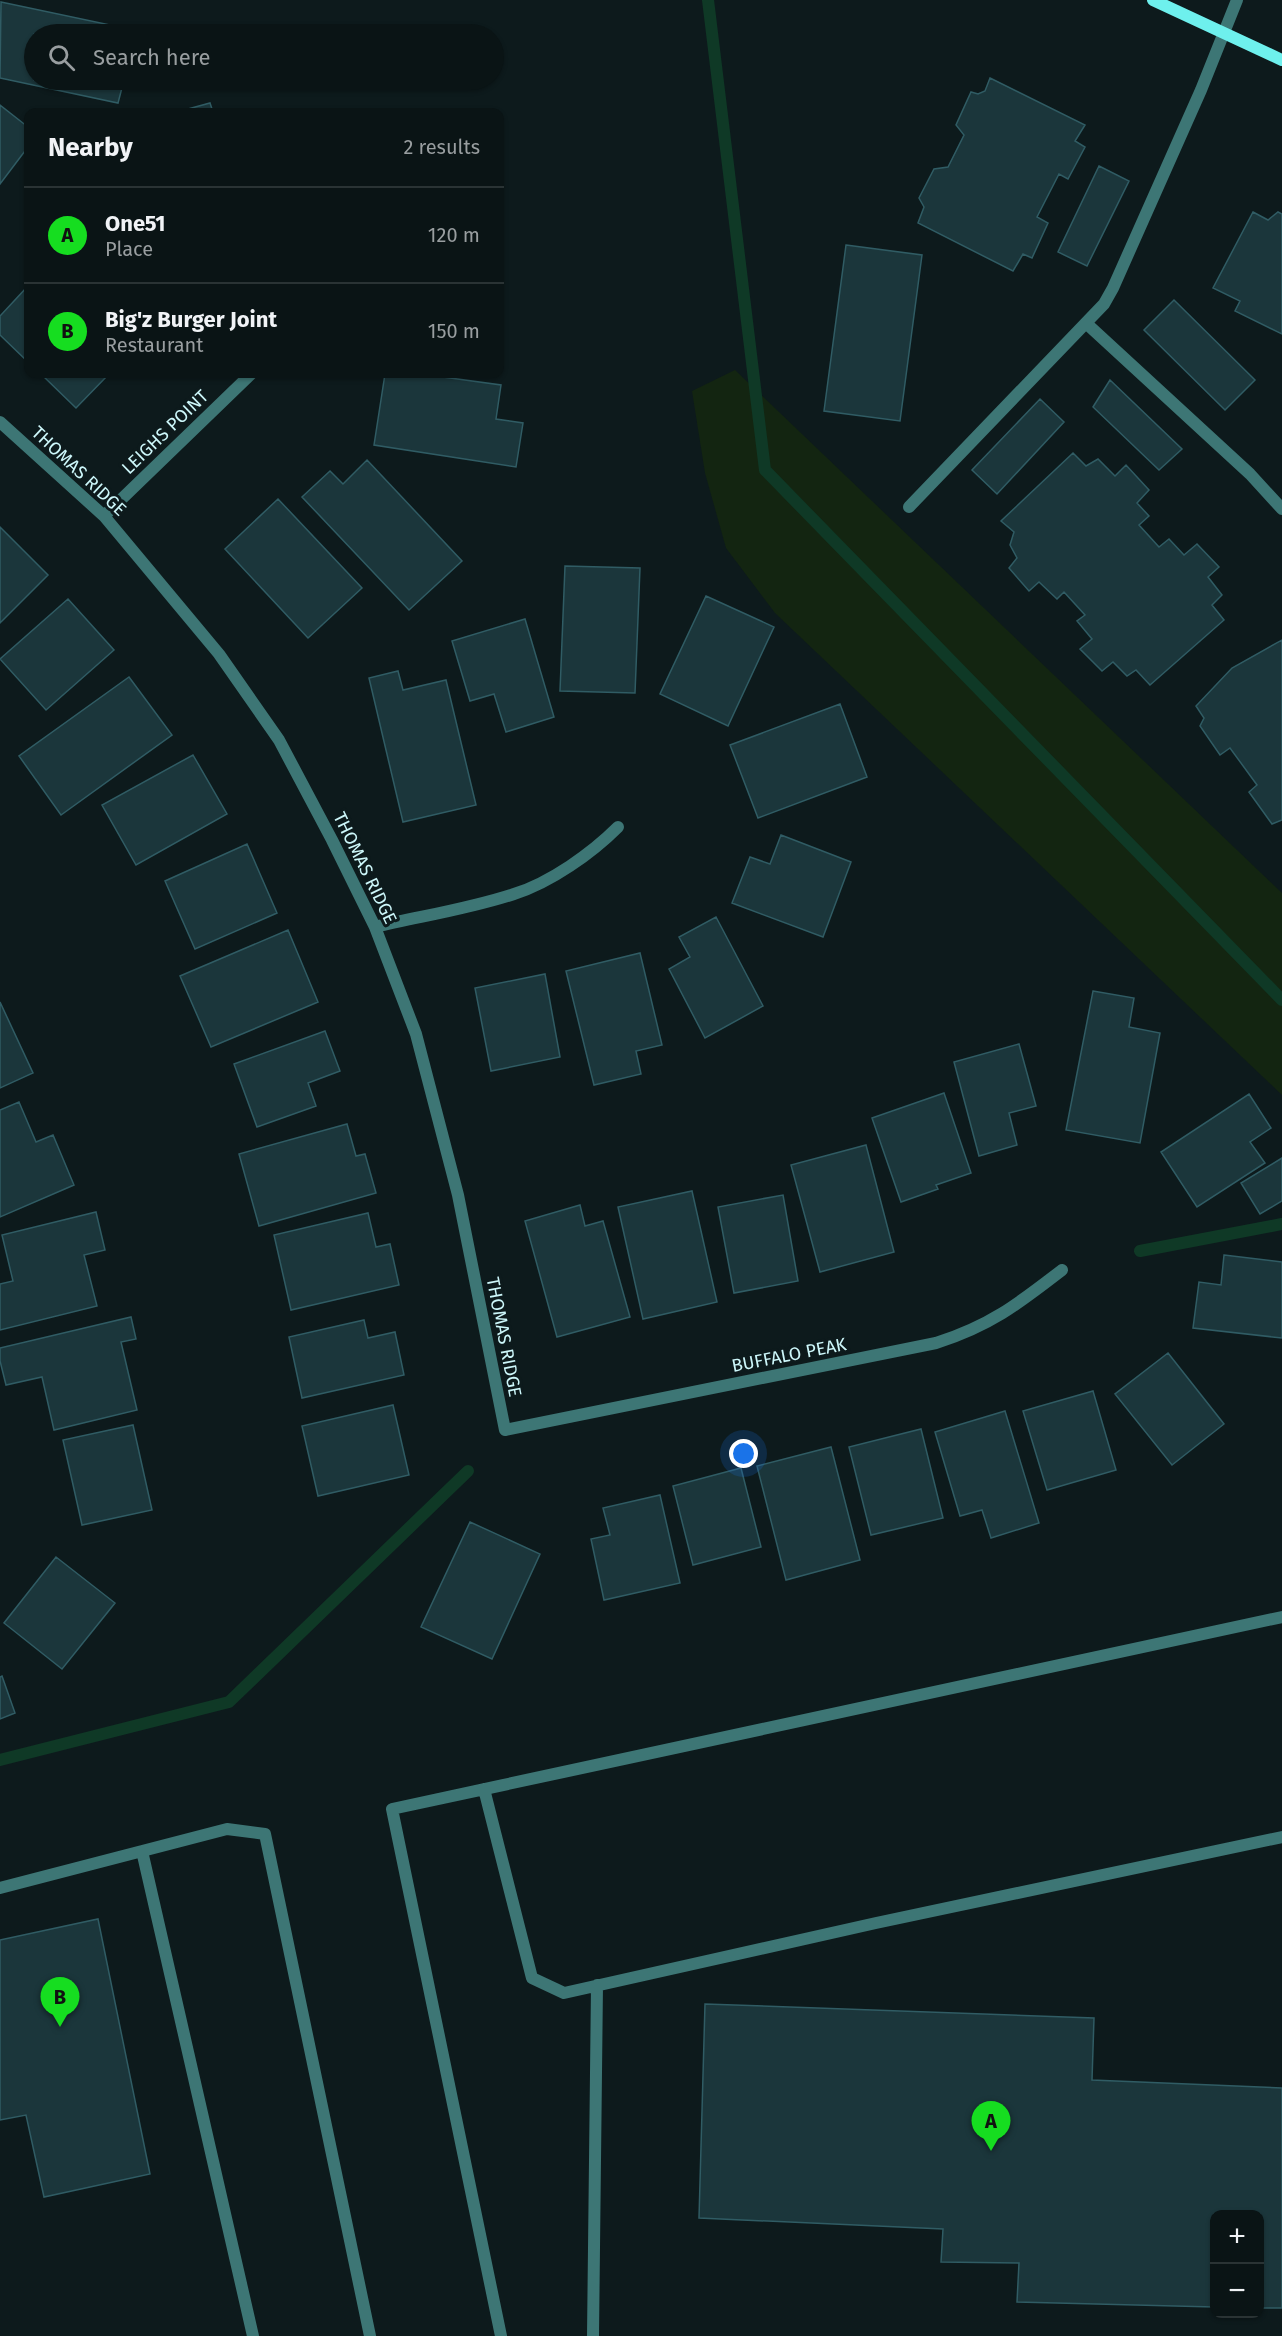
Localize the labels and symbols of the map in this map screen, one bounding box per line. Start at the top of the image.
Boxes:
street label: LEIGHS POINT [117,385,213,479]
street label: THOMAS RIDGE [27,422,131,520]
street label: THOMAS RIDGE [328,809,402,927]
street label: THOMAS RIDGE [482,1275,526,1399]
street label: BUFFALO PEAK [730,1333,849,1377]
your location [729,1439,758,1468]
pin: B [40,1978,80,2027]
pin: A [972,2102,1010,2151]

